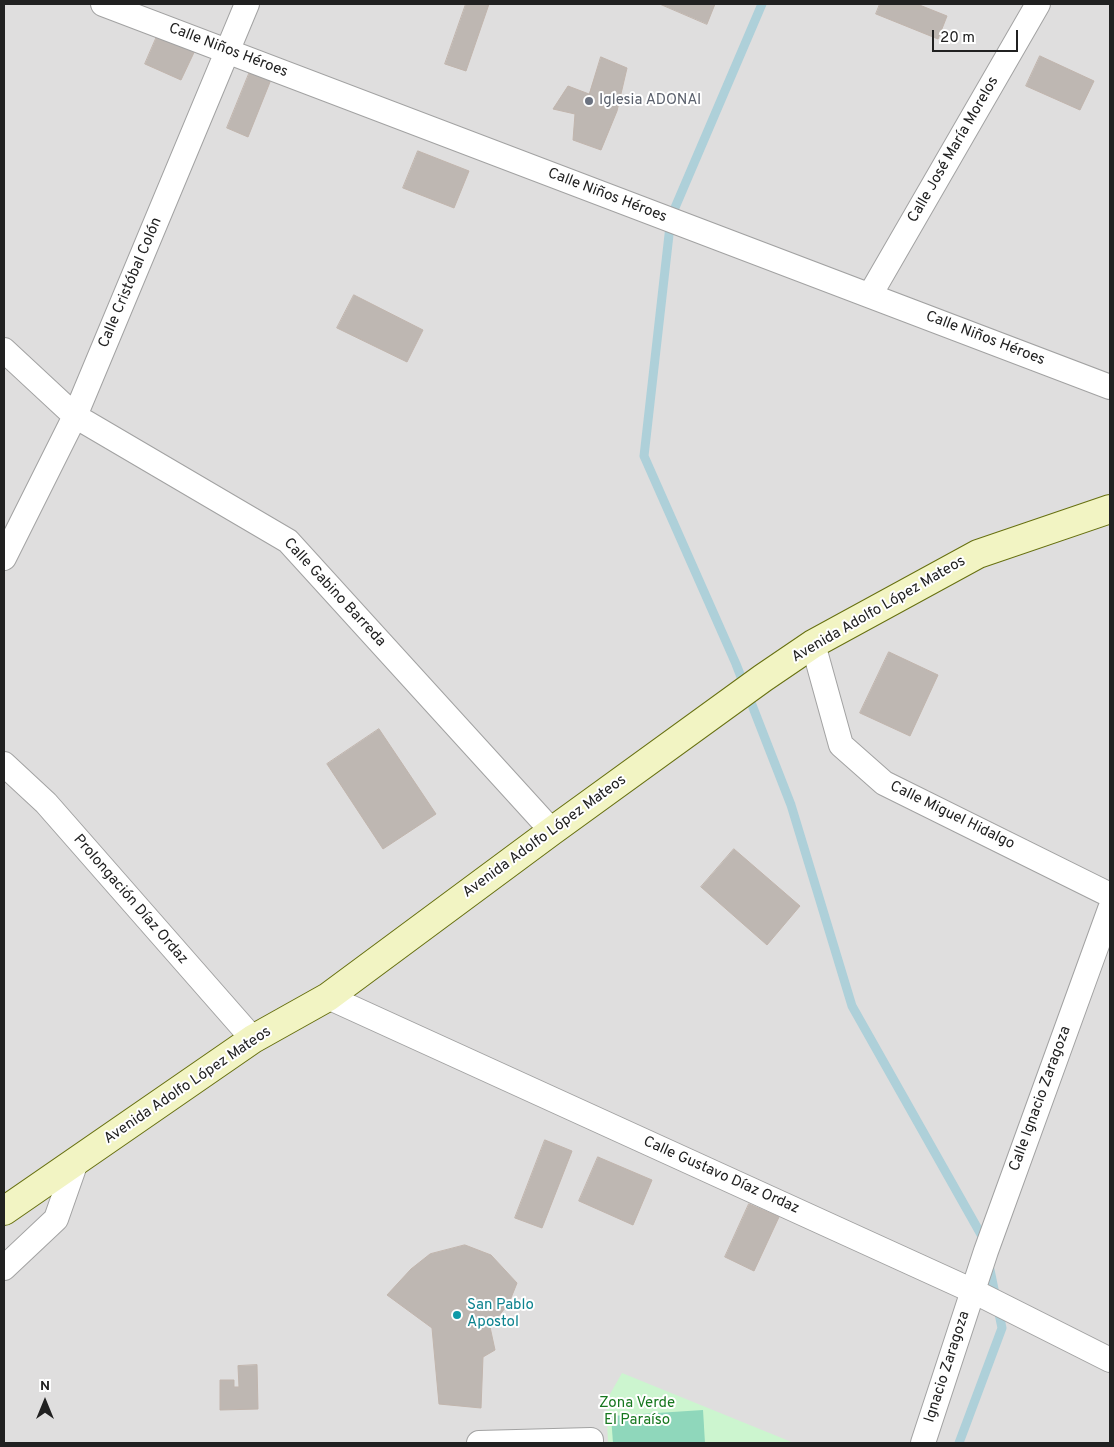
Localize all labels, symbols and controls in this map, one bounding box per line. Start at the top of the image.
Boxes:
street label: Calle Niños Héroes [166,20,290,82]
scale bar [934,20,1020,52]
text: 20 m [940,29,975,48]
street label: Calle José María Morelos [905,74,1003,226]
place label: Iglesia ADONAI [599,92,701,110]
marker: Iglesia ADONAI [583,95,595,107]
street label: Calle Niños Héroes [545,165,669,227]
street label: Calle Cristóbal Colón [95,215,167,351]
street label: Calle Niños Héroes [923,308,1047,370]
street label: Calle Gabino Barreda [279,535,389,651]
street label: Avenida Adolfo López Mateos [789,553,969,667]
street label: Avenida Adolfo López Mateos [460,772,630,902]
street label: Calle Miguel Hidalgo [887,778,1017,854]
street label: Prolongación Díaz Ordaz [69,831,191,969]
street label: Avenida Adolfo López Mateos [101,1023,275,1149]
street label: Calle Ignacio Zaragoza [1006,1024,1076,1174]
street label: Calle Gustavo Díaz Ordaz [640,1133,802,1219]
place label: San Pablo Apostol [467,1297,534,1332]
marker: San Pablo Apostol [451,1309,463,1321]
street label: Ignacio Zaragoza [921,1309,975,1425]
north arrow [20,1377,70,1427]
text: N [40,1378,50,1395]
park label: Zona Verde El Paraíso [599,1395,675,1430]

